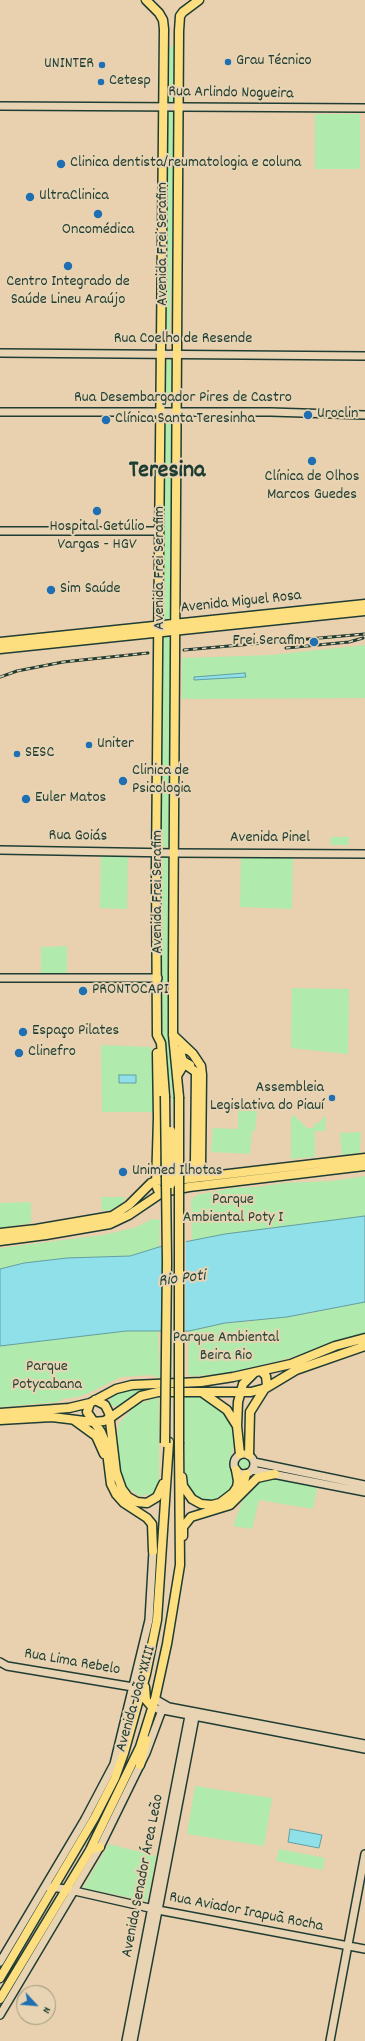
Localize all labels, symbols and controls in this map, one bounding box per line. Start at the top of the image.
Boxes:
place label: Grau Técnico [236,52,312,72]
place label: UNINTER [44,55,94,75]
marker: Grau Técnico [223,57,233,67]
marker: UNINTER [97,60,107,70]
place label: Cetesp [109,72,151,92]
marker: Cetesp [96,77,106,87]
street label: Rua Arlindo Nogueira [168,83,294,105]
place label: Clinica dentista/reumatologia e coluna [70,154,301,174]
marker: Clinica dentista/reumatologia e coluna [55,158,67,170]
street label: Avenida Frei Serafim [154,182,174,306]
place label: UltraClinica [39,187,109,207]
marker: UltraClinica [24,191,36,203]
marker: Oncomédica [92,208,104,220]
place label: Oncomédica [62,221,134,241]
marker: Centro Integrado de Saúde Lineu Araújo [62,260,74,272]
place label: Centro Integrado de Saúde Lineu Araújo [6,273,130,311]
street label: Rua Coelho de Resende [114,330,252,350]
street label: Rua Desembargador Pires de Castro [74,389,292,409]
place label: Uroclin [317,405,358,425]
marker: Uroclin [302,409,314,421]
place label: Clínica Santa Teresinha [115,410,255,430]
marker: Clínica Santa Teresinha [100,414,112,426]
marker: Clínica de Olhos Marcos Guedes [306,455,318,467]
district label: Teresina [129,459,205,487]
place label: Clínica de Olhos Marcos Guedes [265,468,359,506]
marker: Hospital Getúlio Vargas - HGV [91,505,103,517]
street label: Avenida Frei Serafim [151,506,171,630]
place label: Hospital Getúlio Vargas - HGV [49,518,145,556]
place label: Sim Saúde [60,580,121,600]
marker: Sim Saúde [45,584,57,596]
street label: Avenida Miguel Rosa [180,587,302,619]
place label: Frei Serafim [232,632,305,652]
marker: Frei Serafim [308,636,320,648]
place label: Uniter [97,735,134,755]
marker: Uniter [84,740,94,750]
place label: SESC [25,744,54,764]
marker: SESC [12,749,22,759]
place label: Clinica de Psicologia [132,762,191,800]
marker: Clinica de Psicologia [117,775,129,787]
place label: Euler Matos [35,789,106,809]
marker: Euler Matos [20,793,32,805]
street label: Rua Goiás [48,827,108,847]
street label: Avenida Pinel [230,829,310,849]
street label: Avenida Frei Serafim [149,830,169,954]
place label: PRONTOCAPI [92,981,169,1001]
marker: PRONTOCAPI [77,985,89,997]
place label: Espaço Pilates [32,1022,119,1042]
marker: Espaço Pilates [17,1026,29,1038]
place label: Clinefro [28,1043,76,1063]
marker: Clinefro [13,1047,25,1059]
place label: Assembleia Legislativa do Piauí [210,1079,324,1117]
marker: Assembleia Legislativa do Piauí [327,1093,337,1103]
place label: Unimed Ilhotas [132,1162,223,1182]
marker: Unimed Ilhotas [117,1166,129,1178]
park label: Parque Ambiental Poty I [183,1191,283,1229]
water label: Rio Poti [157,1267,207,1293]
park label: Parque Ambiental Beira Rio [173,1329,279,1367]
park label: Parque Potycabana [12,1358,82,1396]
street label: Avenida João XXIII [113,1644,161,1754]
street label: Rua Lima Rebelo [22,1645,122,1681]
street label: Avenida Senador Área Leão [119,1793,169,1959]
street label: Rua Aviador Irapuã Rocha [167,1889,325,1937]
north arrow [16,1985,56,2025]
text: N [38,2004,54,2016]

